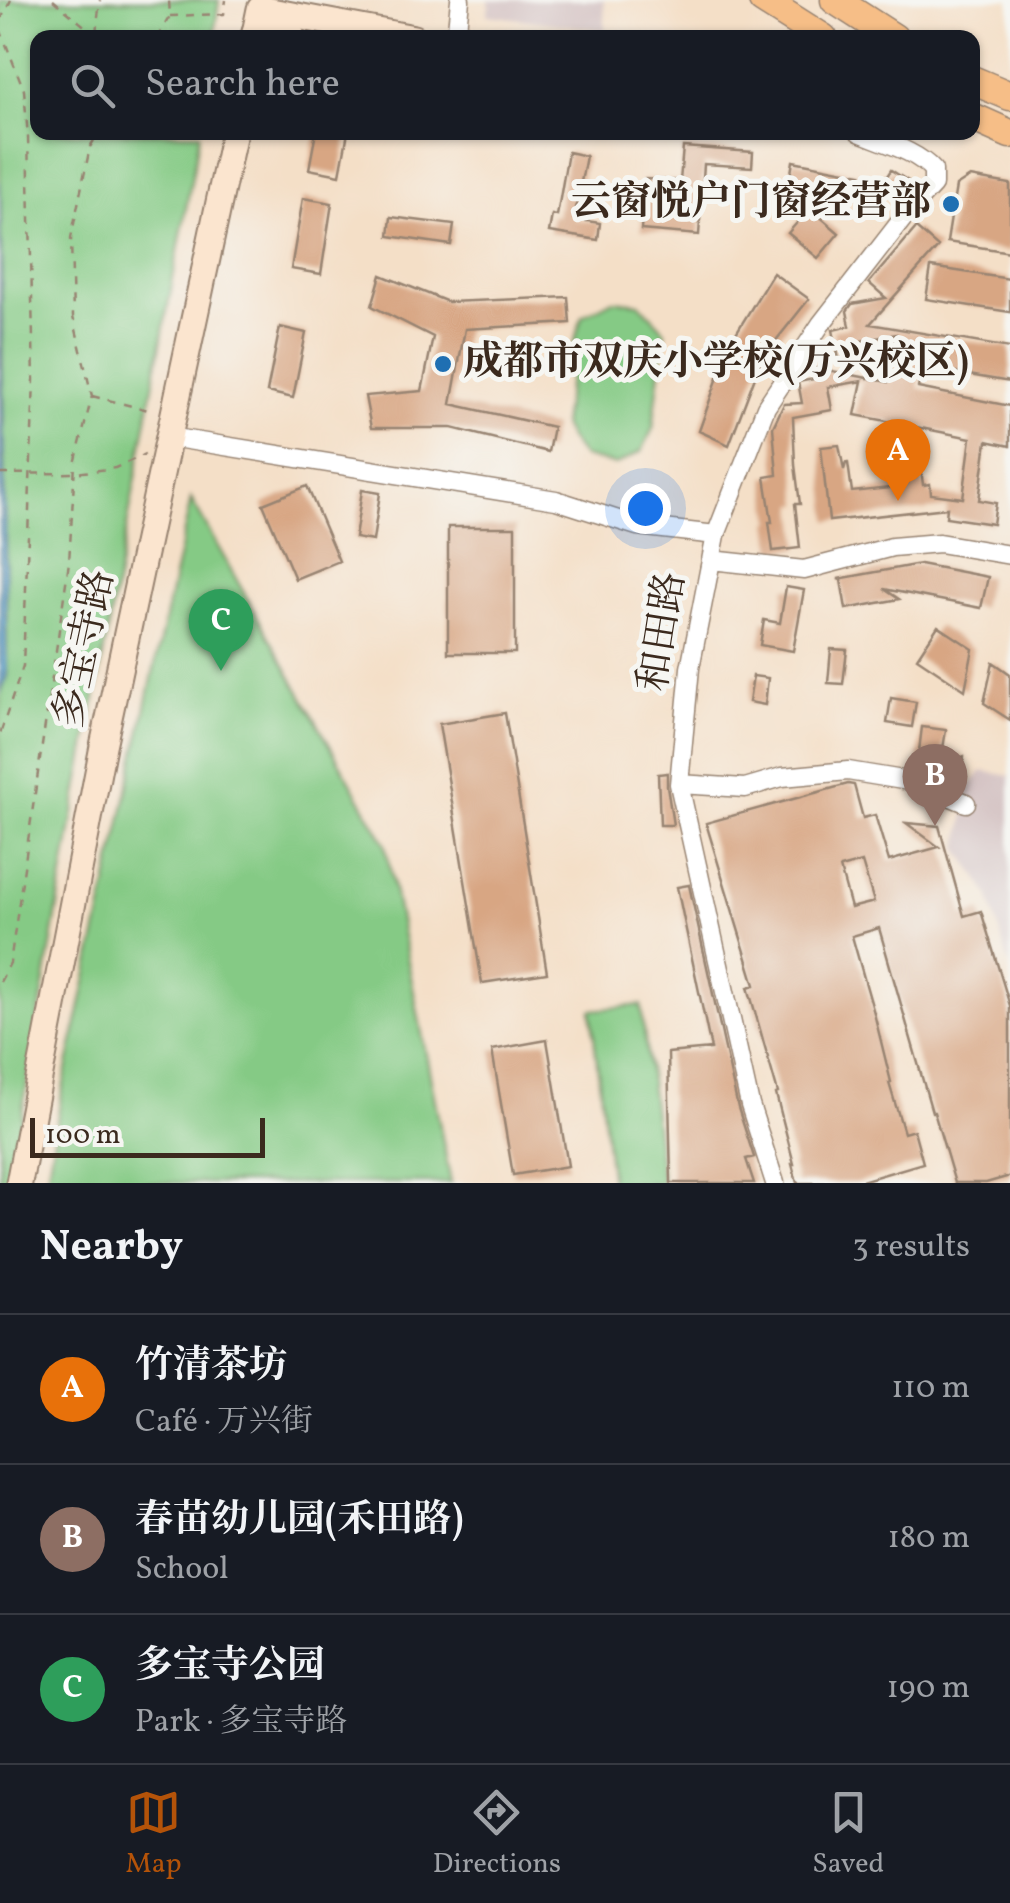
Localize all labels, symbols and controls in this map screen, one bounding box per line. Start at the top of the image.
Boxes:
search box [30,30,980,140]
icon: search [65,58,120,113]
text: Search here [145,59,340,112]
place label: 云窗悦户门窗经营部 [571,176,931,232]
marker: 云窗悦户门窗经营部 [940,193,962,215]
place label: 成都市双庆小学校(万兴校区) [463,336,969,392]
marker: 成都市双庆小学校(万兴校区) [432,353,454,375]
pin: A [866,418,930,501]
your location [620,483,671,534]
street label: 多宝寺路 [42,565,130,733]
street label: 和田路 [627,568,701,696]
pin: C [188,588,254,671]
pin: B [902,744,968,826]
scale bar [30,1113,265,1158]
text: 100 m [45,1116,120,1155]
text: Nearby [40,1219,183,1278]
text: 3 results [852,1226,970,1270]
text: 竹清茶坊 [135,1341,287,1394]
text: A [61,1367,84,1411]
text: 110 m [891,1367,970,1411]
text: Café · 万兴街 [135,1401,313,1445]
text: 春苗幼儿园(禾田路) [135,1495,464,1548]
text: B [62,1517,83,1561]
text: 180 m [887,1517,970,1561]
text: School [135,1548,229,1592]
text: 多宝寺公园 [135,1641,325,1694]
text: C [62,1667,83,1711]
text: 190 m [886,1667,970,1711]
text: Park · 多宝寺路 [135,1701,347,1745]
tab: Map [126,1785,182,1884]
tab: Directions [433,1785,561,1884]
tab: Saved [812,1785,884,1884]

